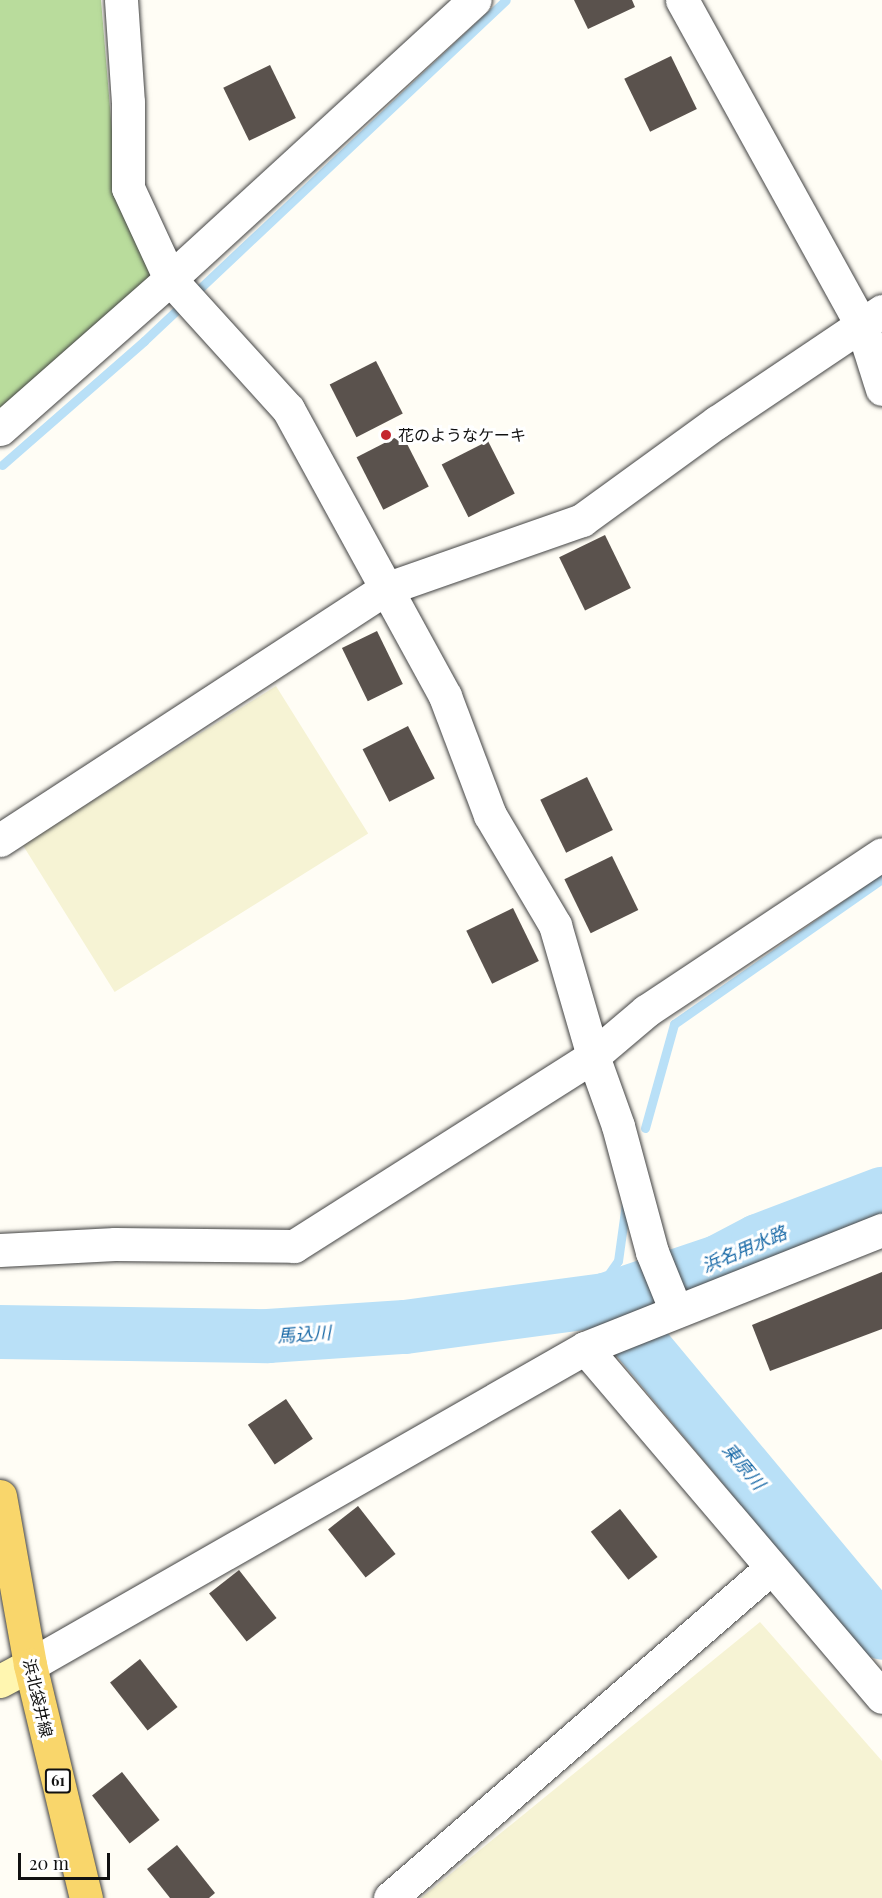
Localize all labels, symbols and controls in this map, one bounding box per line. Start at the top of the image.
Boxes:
place label: 花のようなケーキ [398,425,526,445]
marker: 花のようなケーキ [379,428,393,442]
water label: 浜名用水路 [698,1221,790,1277]
water label: 馬込川 [276,1321,332,1347]
water label: 東原川 [718,1438,770,1494]
street label: 浜北袋井線 [20,1657,56,1739]
road number: 61 [44,1769,72,1793]
scale bar [21,1841,112,1879]
text: 20 m [29,1851,69,1875]

